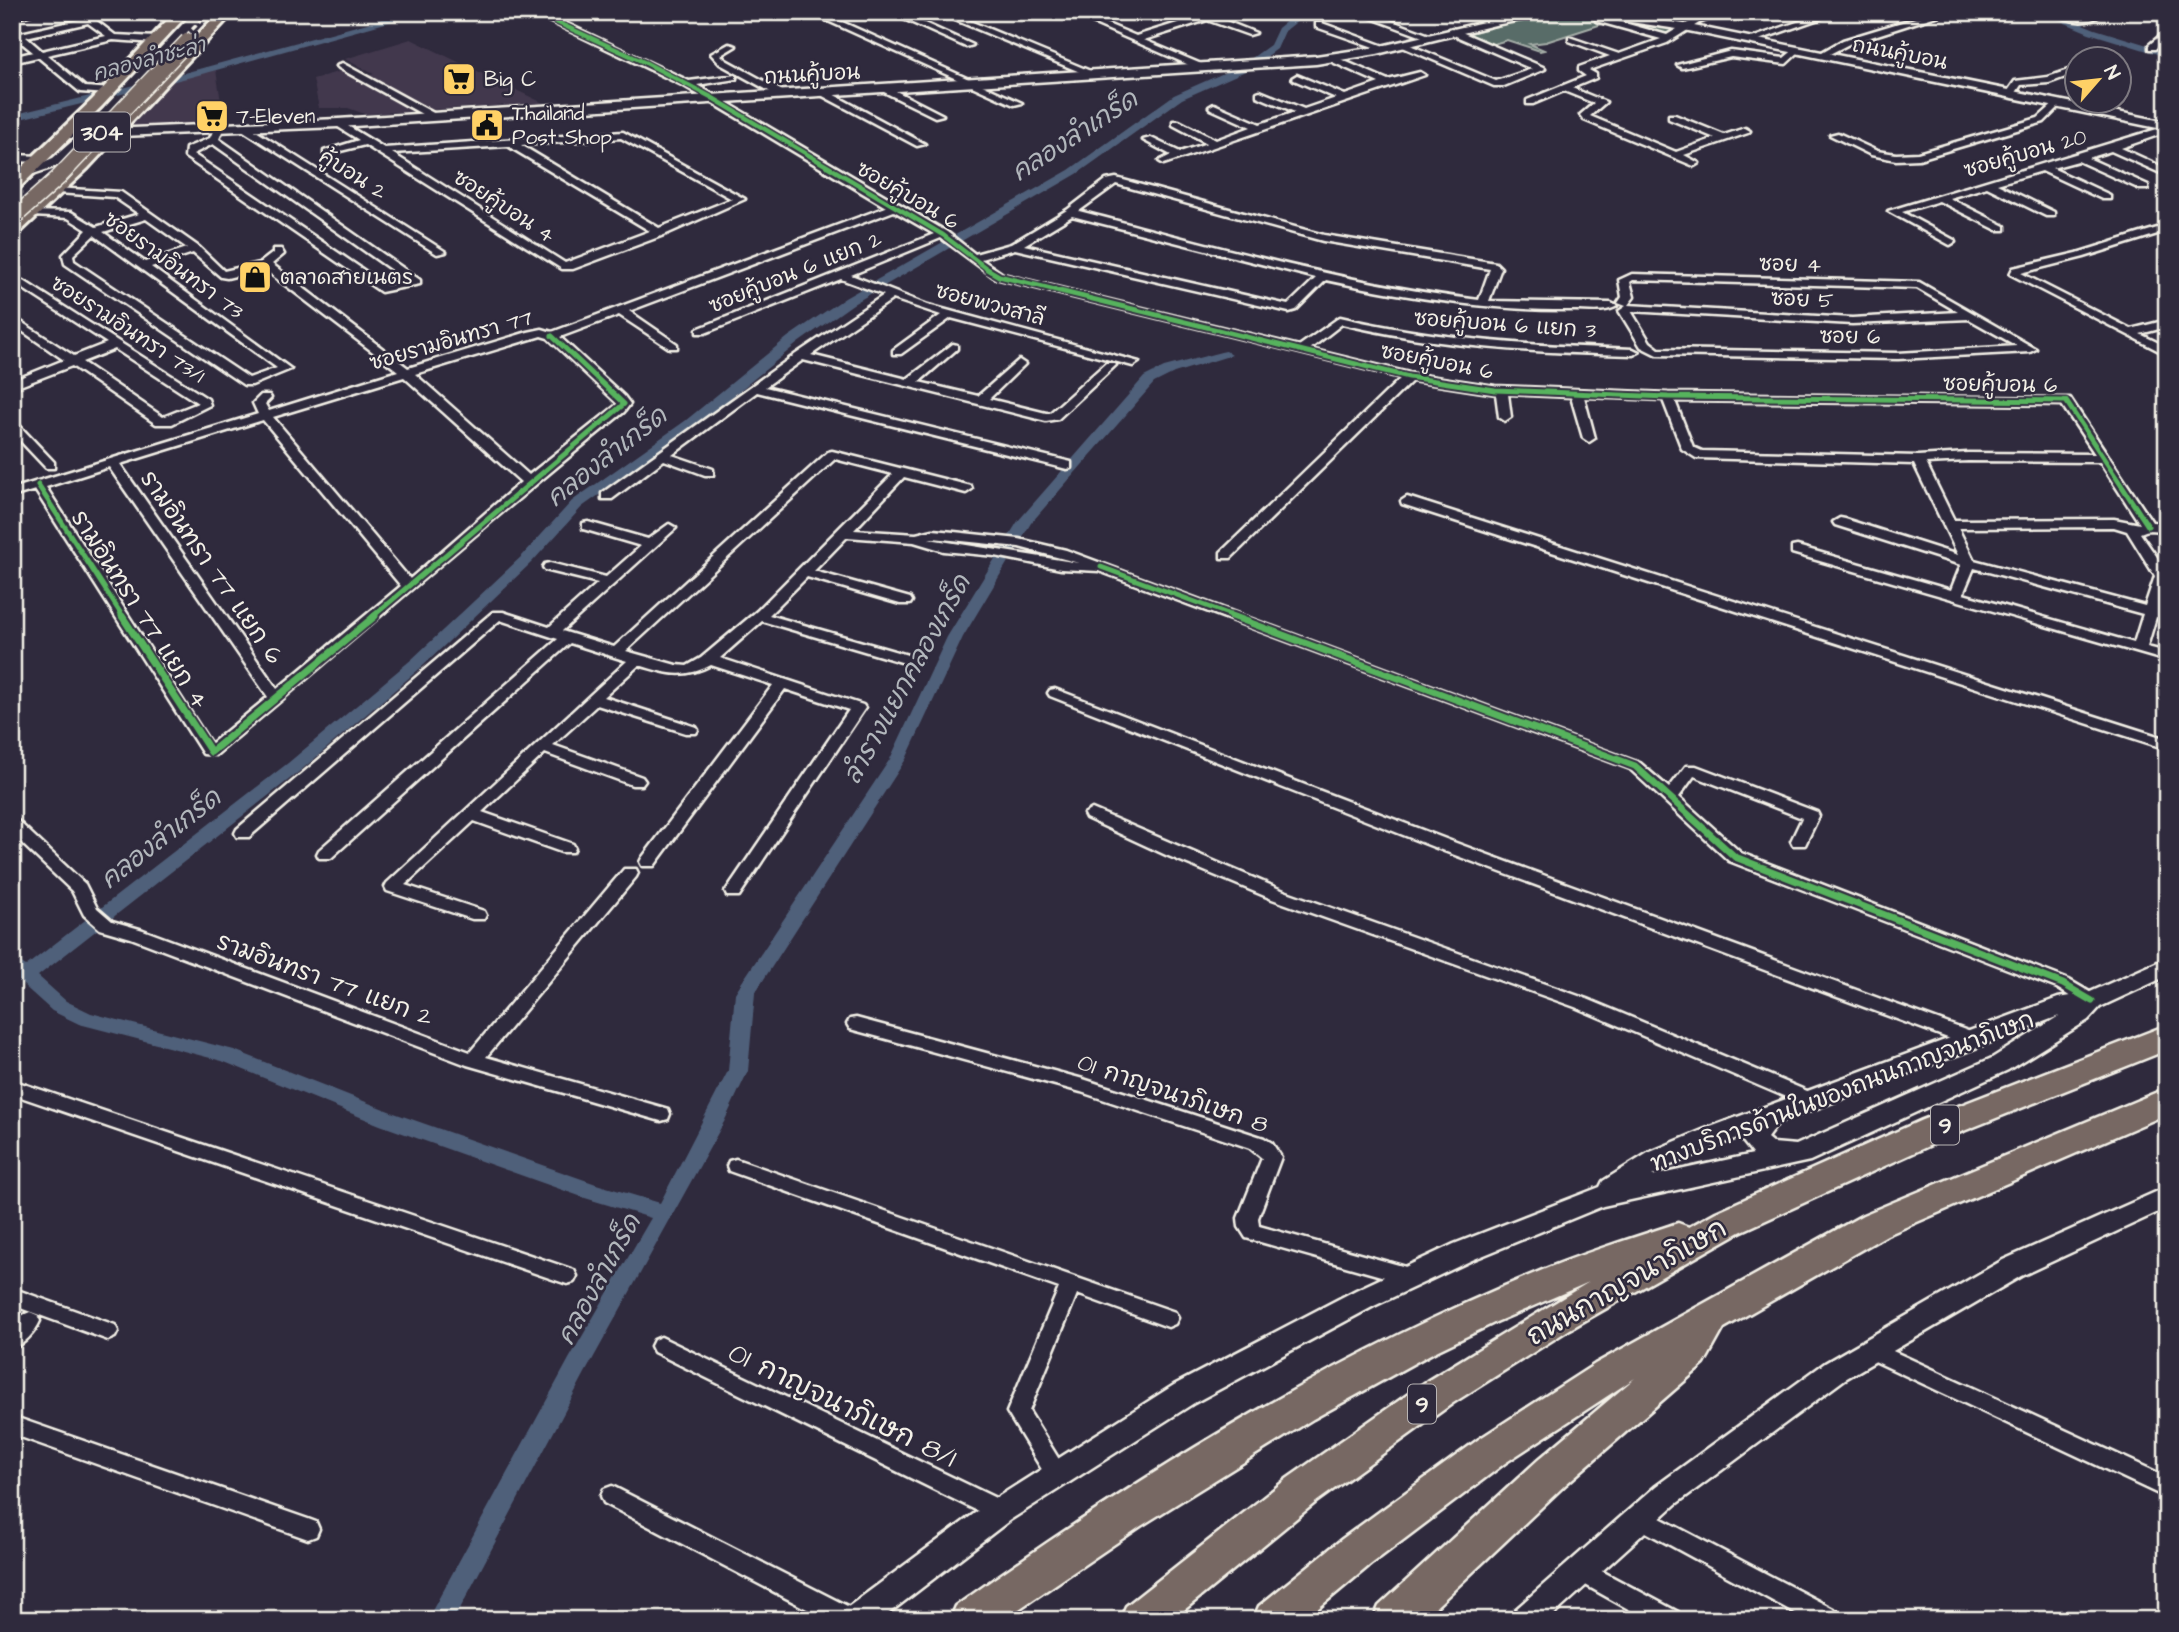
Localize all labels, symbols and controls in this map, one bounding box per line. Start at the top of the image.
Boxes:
water label: คลองลำชะล่า [89,30,211,88]
street label: ถนนคู้บอน [1850,30,1950,78]
north arrow [2064,46,2134,116]
street label: ถนนคู้บอน [763,57,861,93]
supermarket icon: Big C [440,60,478,98]
text: N [2097,61,2126,84]
place label: Big C [484,65,536,96]
water label: คลองลำเกร็ด [1004,81,1146,190]
supermarket icon: 7-Eleven [193,97,231,135]
place label: Thailand Post Shop [512,99,612,153]
place label: 7-Eleven [236,102,315,131]
public building icon: Thailand Post Shop [468,106,506,144]
road number: 304 [74,113,130,152]
street label: ซอยคู้บอน 20 [1960,122,2090,186]
street label: คู้บอน 2 [313,142,392,207]
street label: ซอยคู้บอน 6 [850,154,965,237]
street label: ซอยคู้บอน 4 [447,163,560,251]
street label: ซอยรามอินทรา 73 [98,205,250,326]
street label: ซอยคู้บอน 6 แยก 2 [705,225,886,321]
street label: ซอย 4 [1759,249,1821,280]
shop icon: ตลาดสายเนตร [236,258,274,296]
place label: ตลาดสายเนตร [280,263,413,292]
street label: ซอยรามอินทรา 73/1 [45,269,211,390]
street label: ซอยพวงสาลี [932,276,1048,333]
street label: ซอย 5 [1770,283,1834,316]
street label: ซอยรามอินทรา 77 [366,303,536,378]
street label: ซอยคู้บอน 6 แยก 3 [1413,304,1597,346]
street label: ซอย 6 [1819,321,1881,352]
street label: ซอยคู้บอน 6 [1378,336,1496,388]
street label: ซอยคู้บอน 6 [1943,369,2057,401]
water label: คลองลำเกร็ด [539,398,675,515]
street label: รามอินทรา 77 แยก 6 [132,464,291,671]
street label: รามอินทรา 77 แยก 4 [62,504,216,715]
water label: ลำรางแยกคลองเกร็ด [834,567,980,791]
water label: คลองลำเกร็ด [93,780,229,897]
street label: รามอินทรา 77 แยก 2 [212,925,438,1035]
street label: ทางบริการด้านในของถนนกาญจนาภิเษก [1645,1003,2039,1181]
street label: 01 กาญจนาภิเษก 8 [1073,1045,1273,1143]
road number: 9 [1931,1106,1959,1144]
water label: คลองลำเกร็ด [548,1207,650,1351]
street label: ถนนกาญจนาภิเษก [1519,1209,1734,1356]
street label: 01 กาญจนาภิเษก 8/1 [722,1333,963,1478]
road number: 9 [1408,1385,1436,1424]

